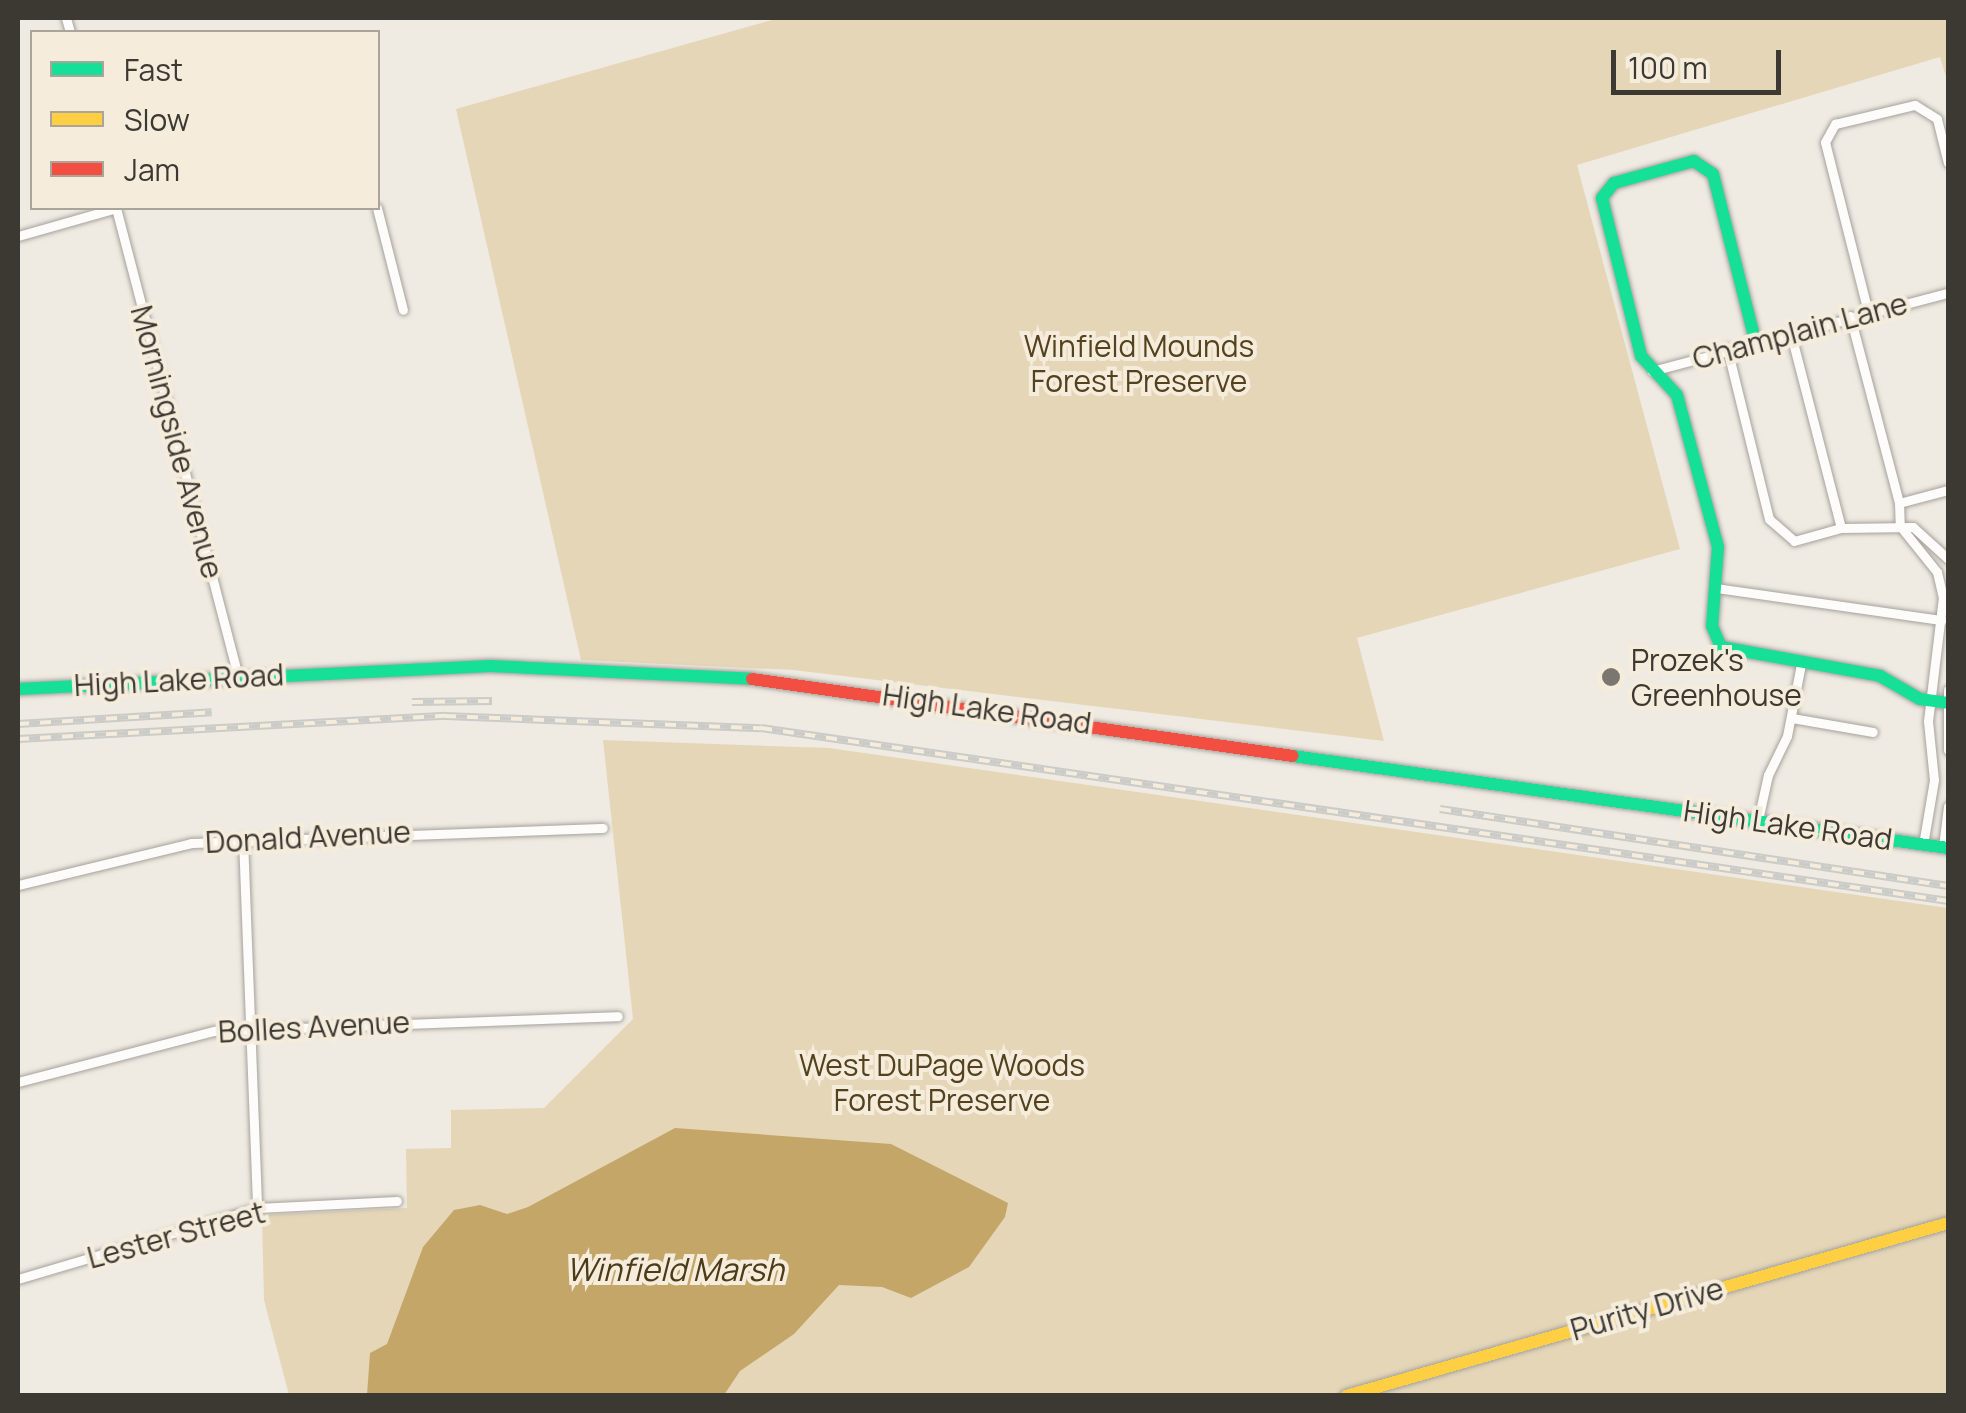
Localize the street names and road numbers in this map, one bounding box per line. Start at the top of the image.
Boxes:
street label: Champlain Lane [1689,285,1911,377]
street label: Morningside Avenue [123,302,231,582]
street label: High Lake Road [73,657,285,703]
street label: High Lake Road [880,677,1094,741]
street label: High Lake Road [1681,793,1895,857]
street label: Donald Avenue [204,814,412,860]
street label: Bolles Avenue [217,1004,411,1050]
street label: Lester Street [83,1194,269,1276]
street label: Purity Drive [1566,1270,1728,1348]

